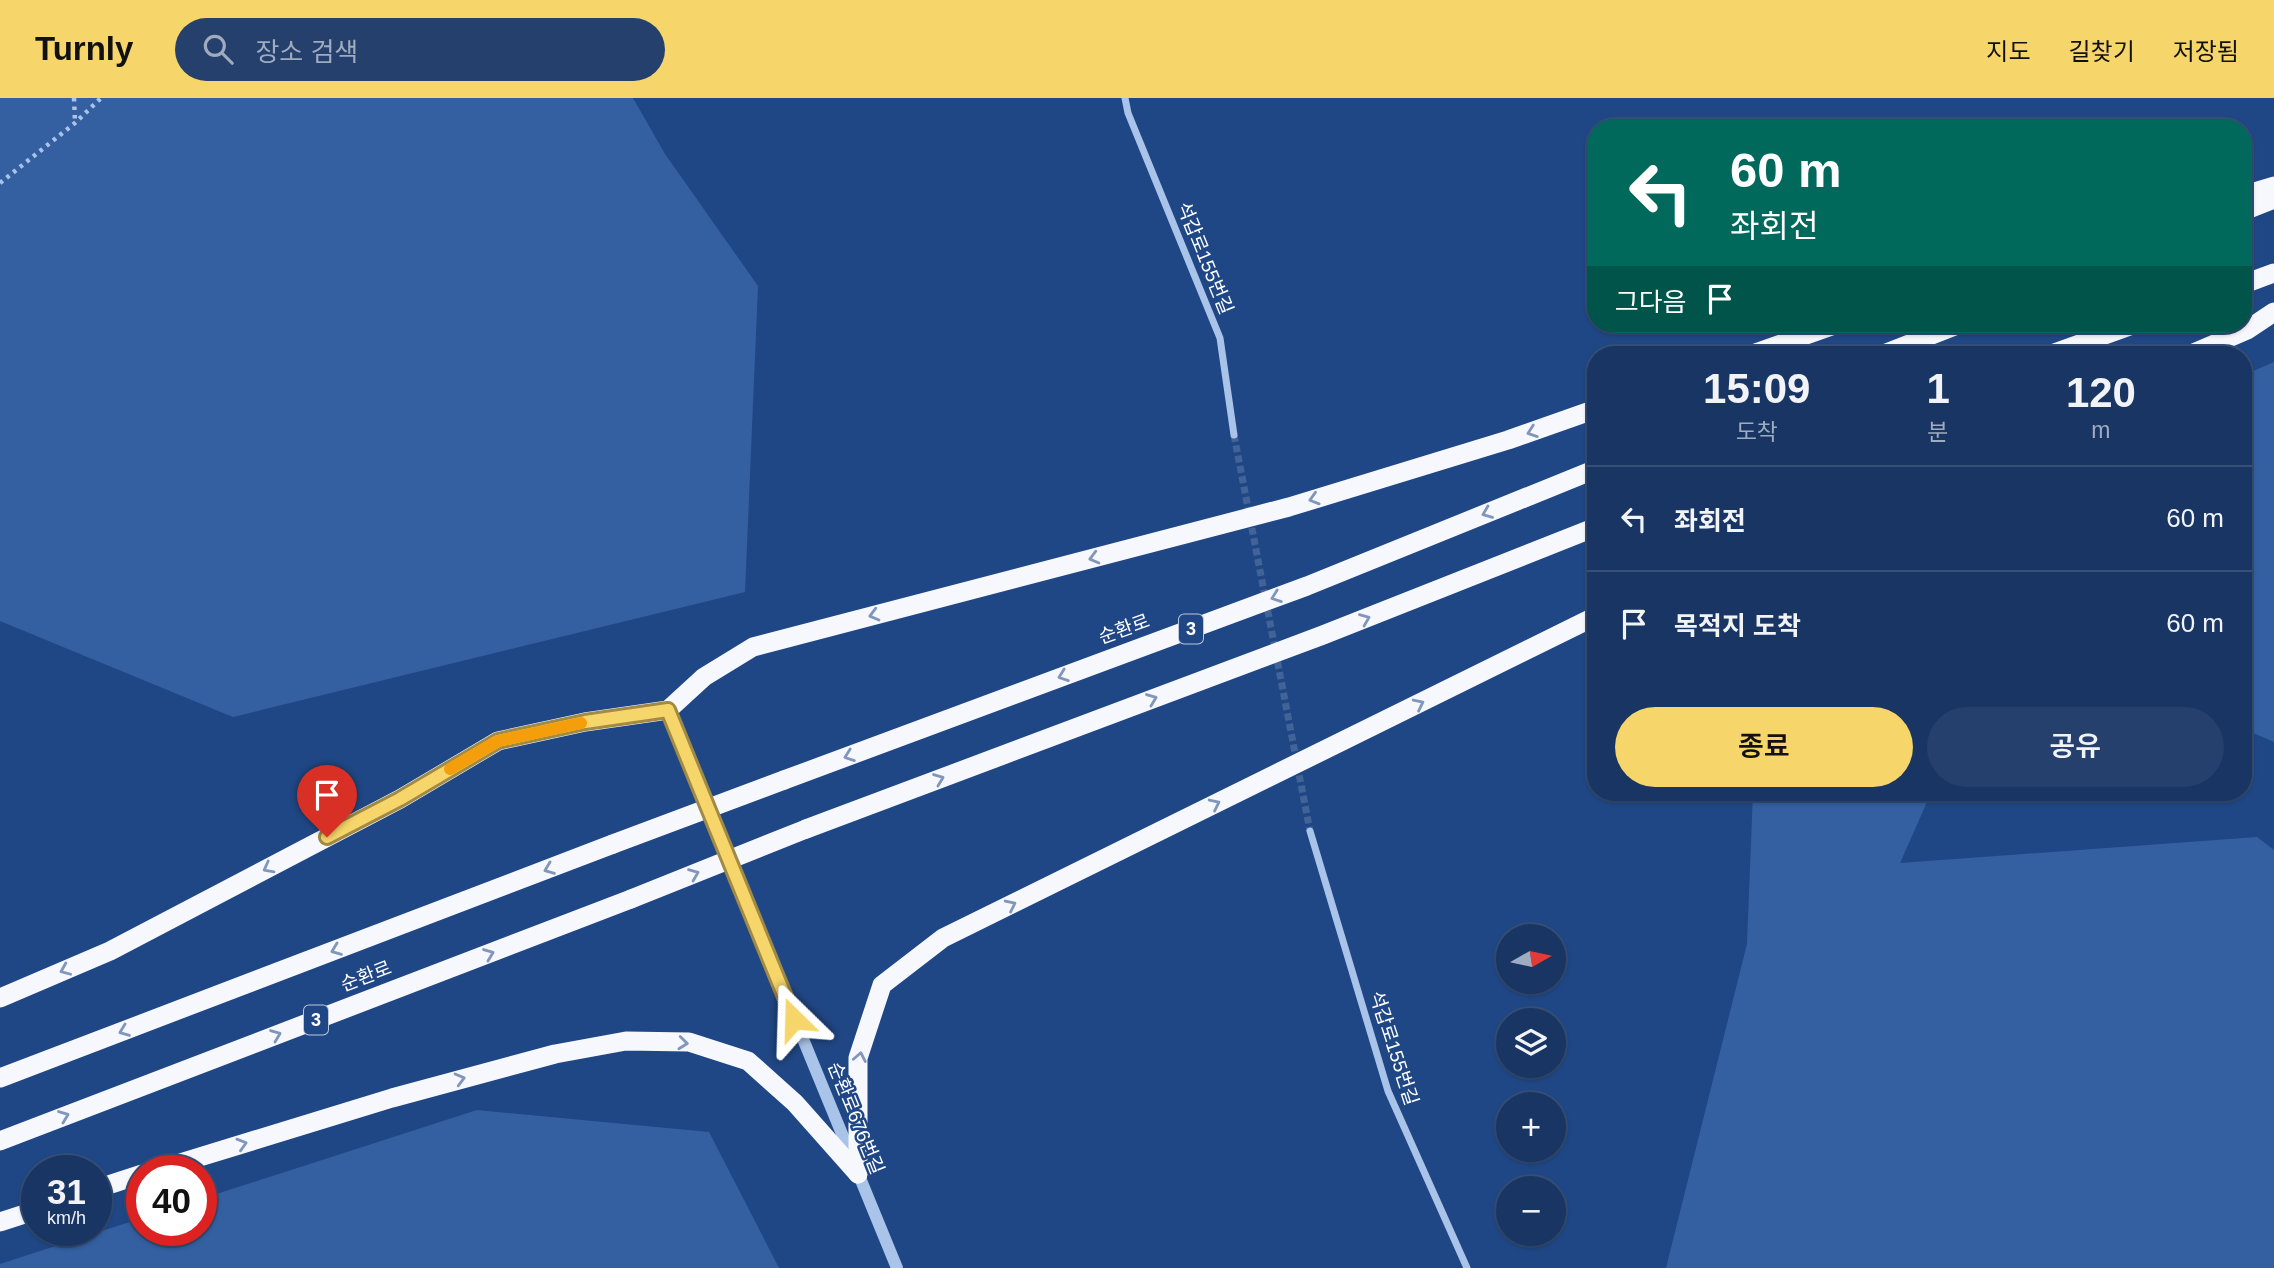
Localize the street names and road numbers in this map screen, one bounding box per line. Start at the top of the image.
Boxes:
street label: 석갑로155번길 [1173,199,1237,317]
street label: 순환로 [1096,610,1152,648]
road number: 3 [1179,614,1203,644]
street label: 순환로 [338,957,394,995]
street label: 석갑로155번길 [1366,988,1422,1108]
road number: 3 [304,1006,328,1035]
street label: 순환로676번길 [824,1059,888,1177]

